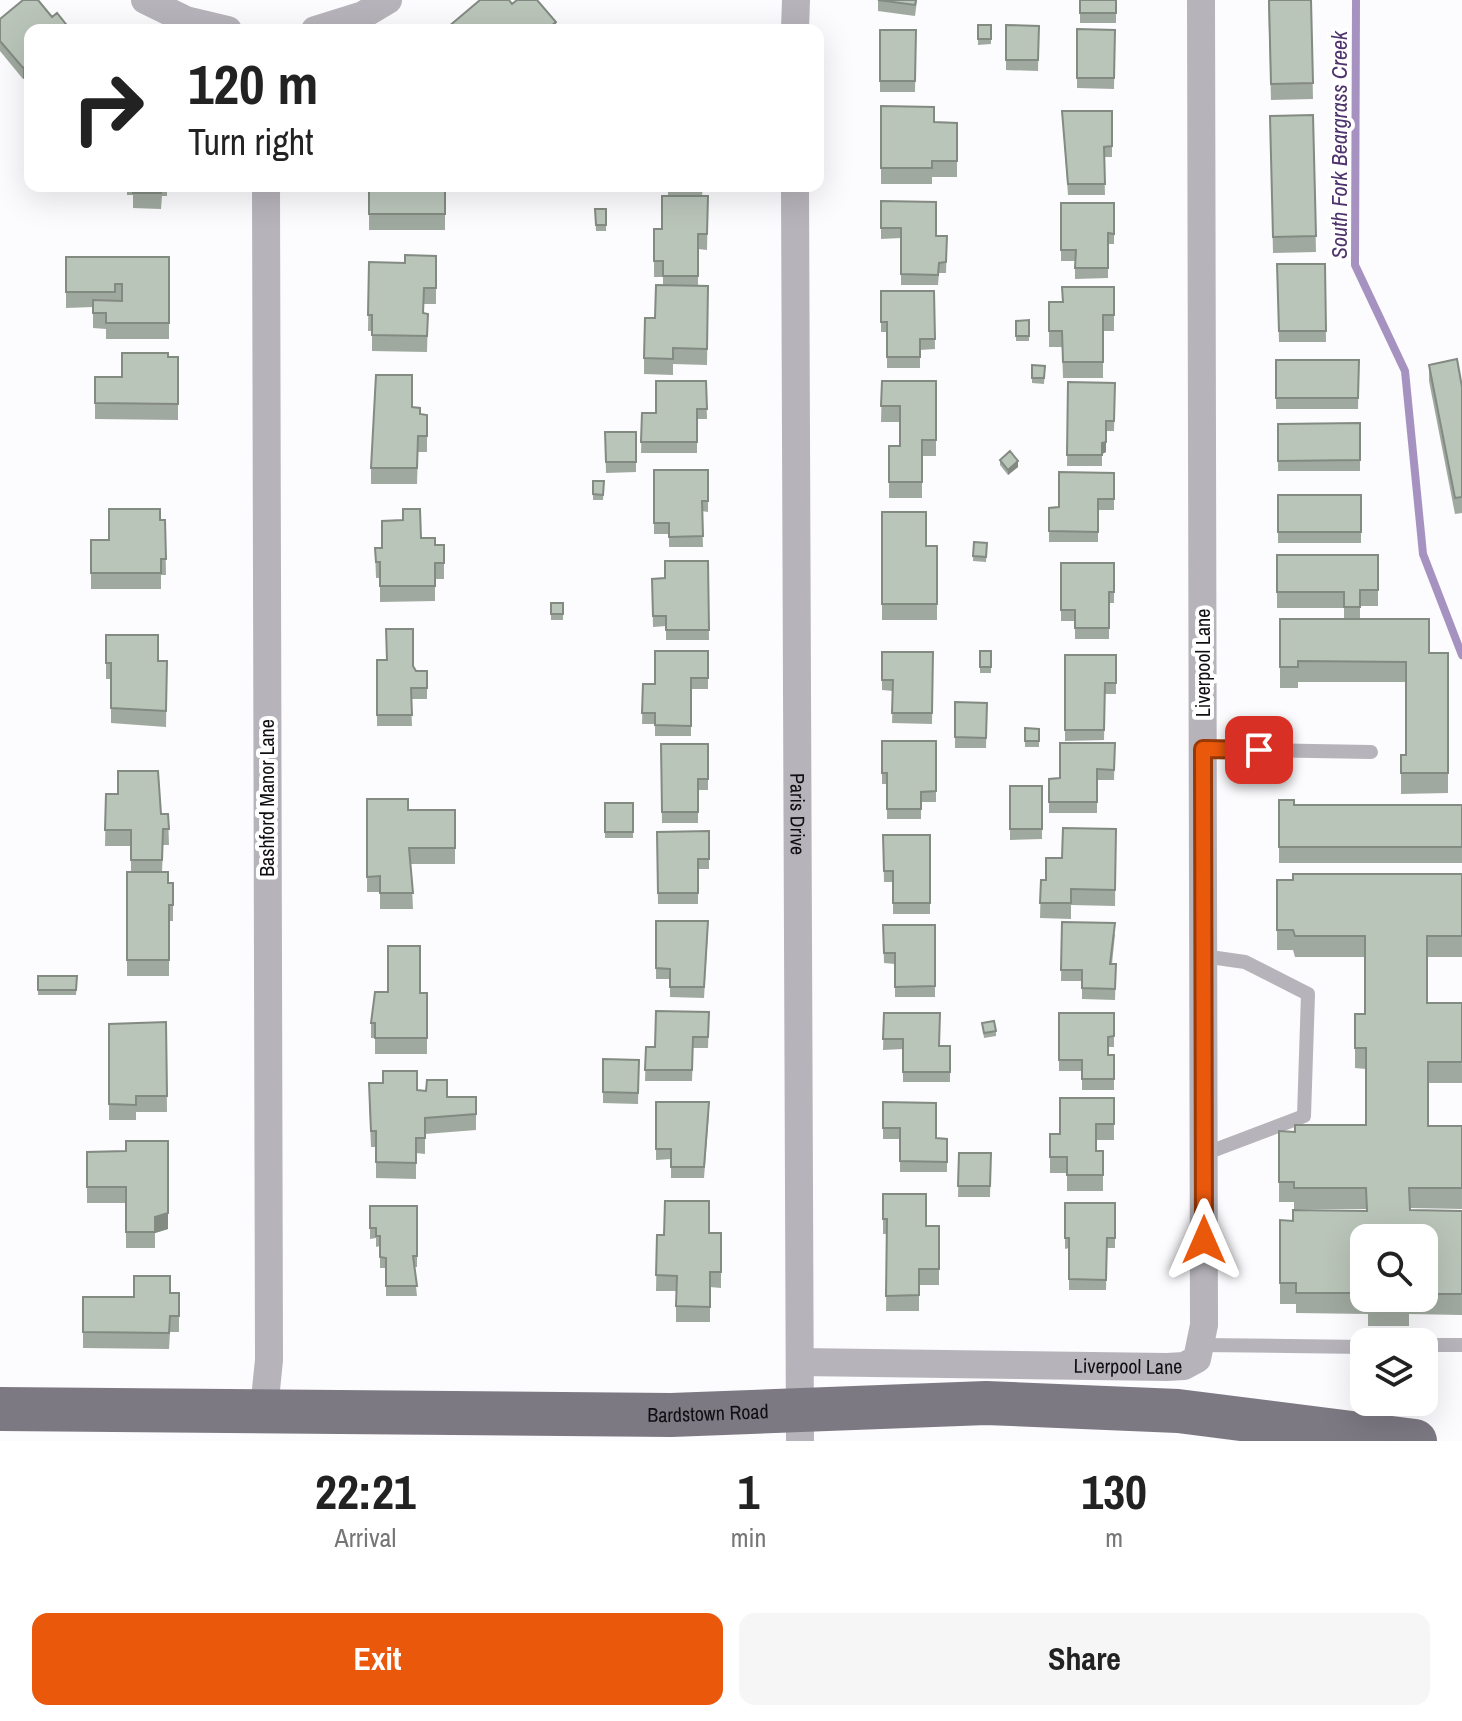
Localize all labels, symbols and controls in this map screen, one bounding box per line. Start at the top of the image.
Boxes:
water label: South Fork Beargrass Creek [1324,30,1354,259]
text: 120 m [188,46,318,121]
icon: right [56,56,160,160]
text: Turn right [188,118,313,166]
street label: Liverpool Lane [1189,609,1216,717]
pin [1225,716,1293,784]
street label: Bashford Manor Lane [253,719,280,877]
icon: arrive [1237,728,1281,772]
street label: Paris Drive [784,773,812,855]
position arrow [1162,1198,1246,1282]
map controls [1350,1224,1438,1416]
button: search [1350,1224,1438,1312]
button: layers [1350,1328,1438,1416]
street label: Liverpool Lane [1074,1352,1183,1380]
street label: Bardstown Road [647,1397,769,1428]
text: 22:21 [315,1459,416,1524]
text: 1 [738,1459,759,1524]
text: 130 [1081,1459,1147,1524]
text: Arrival [335,1520,396,1555]
text: min [731,1520,766,1555]
text: m [1105,1520,1123,1555]
button: Exit [32,1613,723,1705]
button: Share [739,1613,1430,1705]

